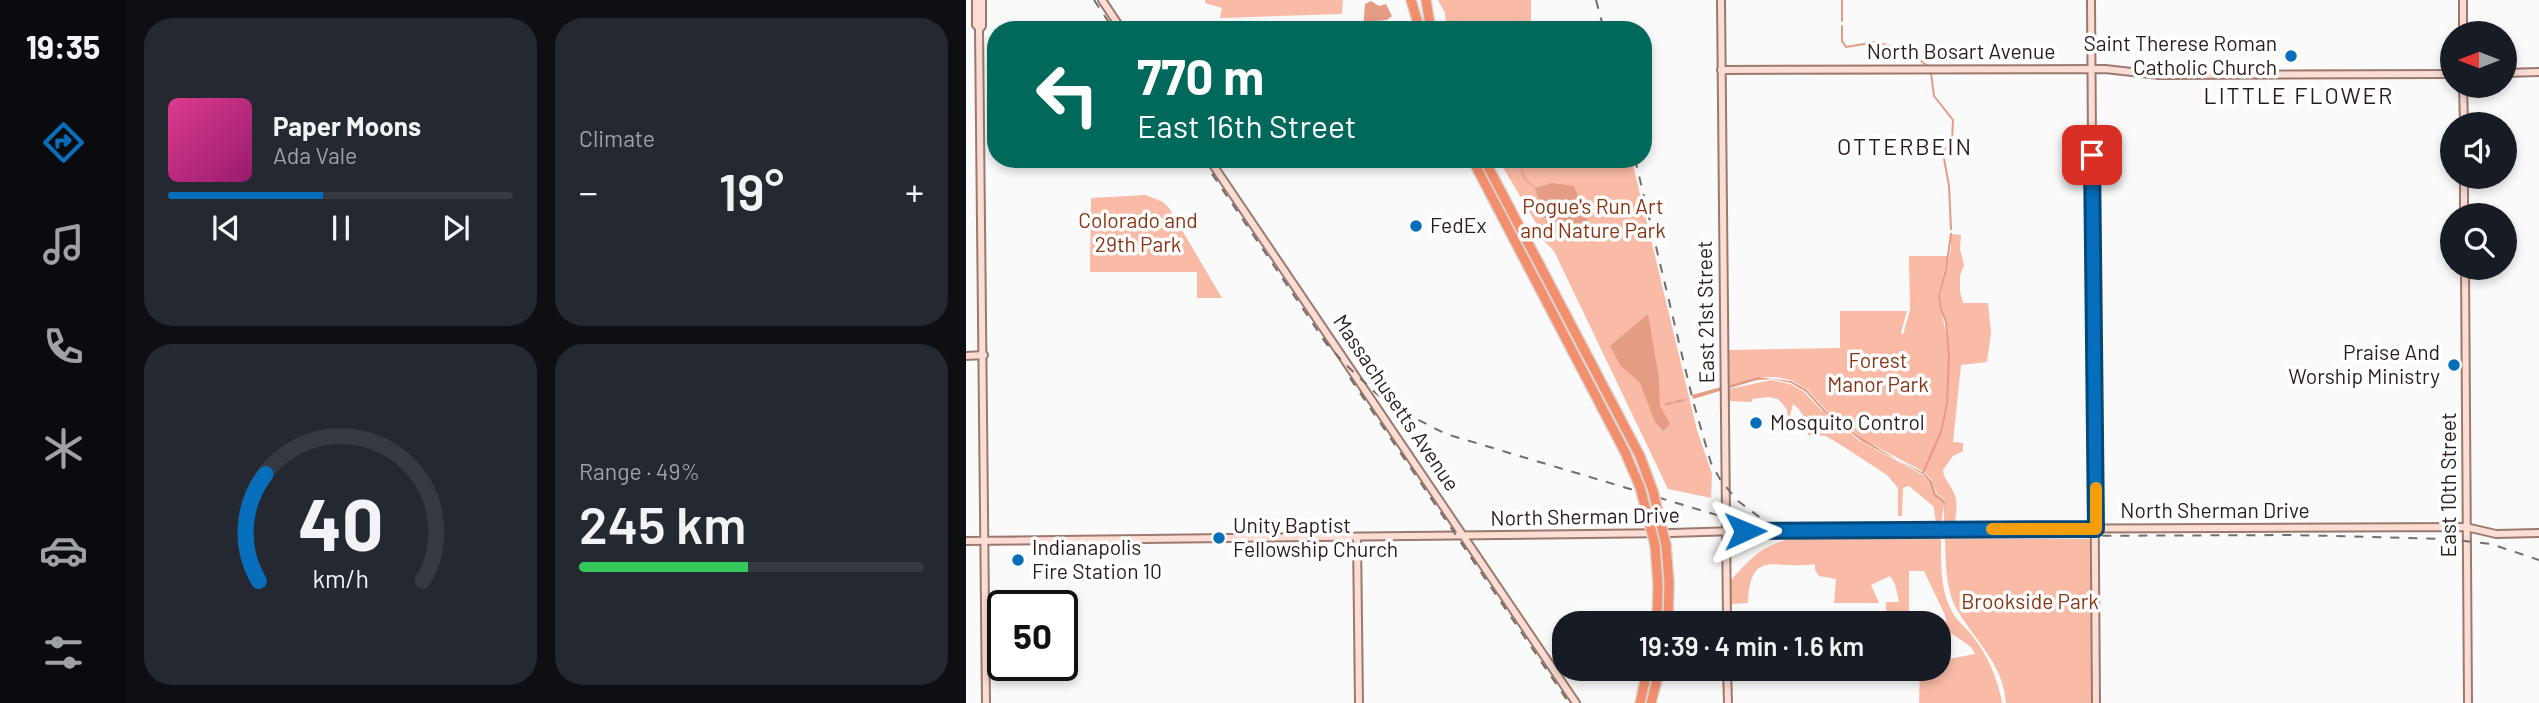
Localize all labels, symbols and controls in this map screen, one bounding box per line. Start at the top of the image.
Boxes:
north arrow [2440,21,2516,98]
map controls [2440,21,2517,280]
text: 19:35 [26,27,100,65]
place label: Saint Therese Roman Catholic Church [2084,30,2277,79]
street label: North Bosart Avenue [1867,38,2055,63]
text: 770 m [1137,46,1264,105]
marker: Saint Therese Roman Catholic Church [2283,48,2299,64]
icon: left [1022,49,1113,140]
district label: LITTLE FLOWER [2204,81,2394,109]
text: East 16th Street [1137,106,1356,144]
text: Paper Moons [273,110,421,141]
button: sound [2440,112,2517,189]
icon: directions [39,118,88,167]
text: Climate [579,124,655,152]
pin [2062,125,2122,185]
district label: OTTERBEIN [1837,132,1973,160]
icon: arrive [2073,136,2111,174]
text: Ada Vale [273,141,357,169]
text: 19° [719,159,784,221]
text: − [579,168,598,214]
text: + [905,168,924,214]
park label: Pogue's Run Art and Nature Park [1520,193,1666,242]
button: search [2440,203,2517,280]
park label: Colorado and 29th Park [1078,207,1198,256]
icon: previous [207,209,245,247]
icon: pause [322,209,360,247]
icon: next [437,209,475,247]
place label: FedEx [1430,212,1486,237]
marker: FedEx [1408,218,1424,234]
icon: music [39,220,88,269]
street label: East 21st Street [1691,240,1718,384]
street label: Massachusetts Avenue [1329,309,1466,495]
icon: phone [39,322,88,371]
place label: Praise And Worship Ministry [2288,339,2440,388]
park label: Forest Manor Park [1827,347,1929,396]
marker: Praise And Worship Ministry [2446,357,2462,373]
place label: Mosquito Control [1770,409,1925,434]
street label: East 10th Street [2435,412,2460,558]
marker: Mosquito Control [1748,415,1764,431]
icon: climate [39,424,88,473]
text: Range · 49% [579,457,700,485]
text: 40 [298,478,383,566]
text: 245 km [579,492,746,554]
position arrow [1708,494,1782,568]
street label: North Sherman Drive [2120,497,2310,522]
street label: North Sherman Drive [1490,501,1680,530]
place label: Unity Baptist Fellowship Church [1233,512,1398,561]
icon: car [39,526,88,575]
marker: Unity Baptist Fellowship Church [1211,530,1227,546]
place label: Indianapolis Fire Station 10 [1032,534,1162,583]
marker: Indianapolis Fire Station 10 [1010,552,1026,568]
text: km/h [312,562,369,592]
park label: Brookside Park [1961,588,2099,613]
speed limit sign: 50 [987,590,1078,681]
icon: filters [39,628,88,677]
text: 19:39 · 4 min · 1.6 km [1639,630,1864,661]

